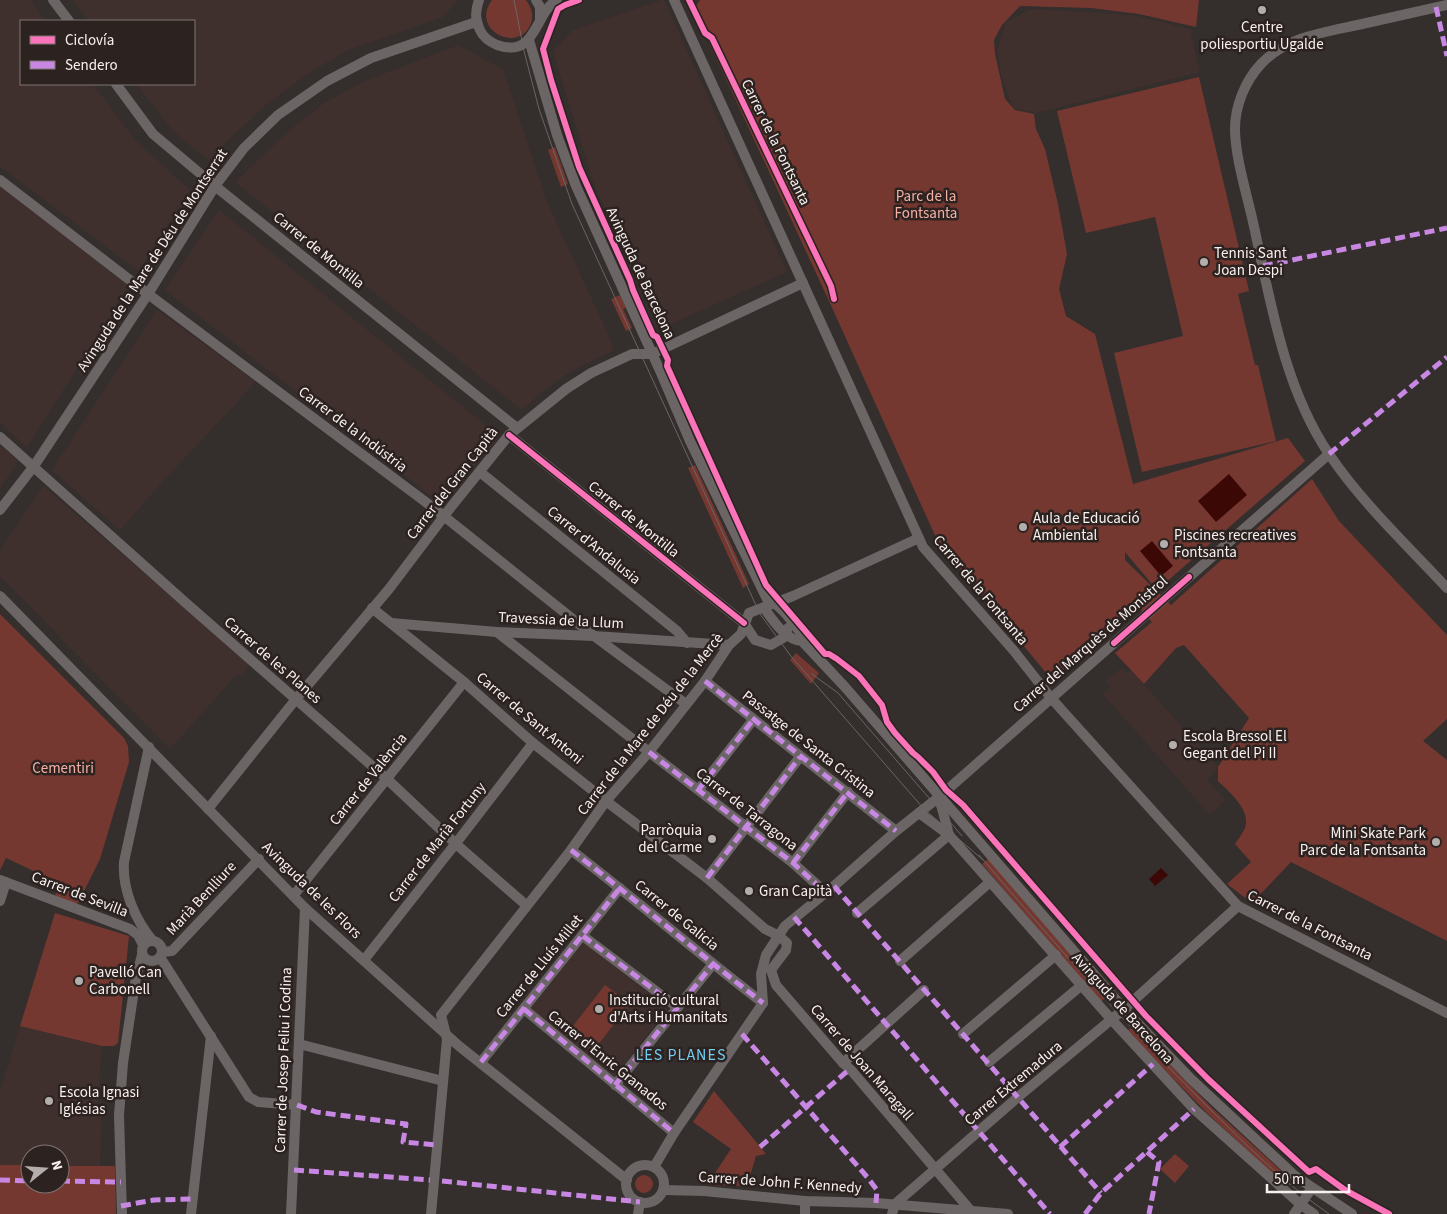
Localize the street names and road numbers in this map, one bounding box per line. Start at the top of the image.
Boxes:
street label: Carrer de la Fontsanta [736,76,815,209]
street label: Avinguda de la Mare de Déu de Montserrat [72,145,233,376]
street label: Avinguda de Barcelona [601,204,680,343]
street label: Carrer de Montilla [269,207,369,294]
street label: Carrer de la Indústria [294,381,411,477]
street label: Carrer del Gran Capità [402,422,503,544]
street label: Carrer de Montilla [584,476,684,563]
street label: Carrer d'Andalusia [542,501,645,590]
street label: Carrer de la Fontsanta [928,531,1033,650]
street label: Carrer del Marquès de Monistrol [1008,571,1172,718]
street label: Travessia de la Llum [498,607,624,634]
street label: Carrer de les Planes [219,612,326,709]
street label: Carrer de la Mare de Déu de la Mercè [572,629,728,820]
street label: Carrer de Sant Antoni [472,667,588,769]
street label: Passatge de Santa Cristina [738,686,880,803]
street label: Carrer de València [325,729,412,830]
street label: Carrer de Tarragona [691,763,802,856]
street label: Carrer de Marià Fortuny [384,778,491,907]
street label: Avinguda de les Flors [257,837,366,944]
street label: Marià Benlliure [161,857,241,940]
street label: Carrer de Sevilla [28,866,131,923]
street label: Carrer de Galicia [630,875,723,956]
street label: Carrer de la Fontsanta [1244,885,1376,966]
street label: Carrer de Lluís Millet [491,910,588,1023]
street label: Avinguda de Barcelona [1067,948,1178,1069]
street label: Carrer de Josep Feliu i Codina [270,967,297,1153]
street label: Carrer de Joan Maragall [805,1000,918,1125]
street label: Carrer d'Enric Granados [543,1005,672,1115]
street label: Carrer Extremadura [960,1036,1067,1131]
street label: Carrer de John F. Kennedy [698,1166,862,1199]

